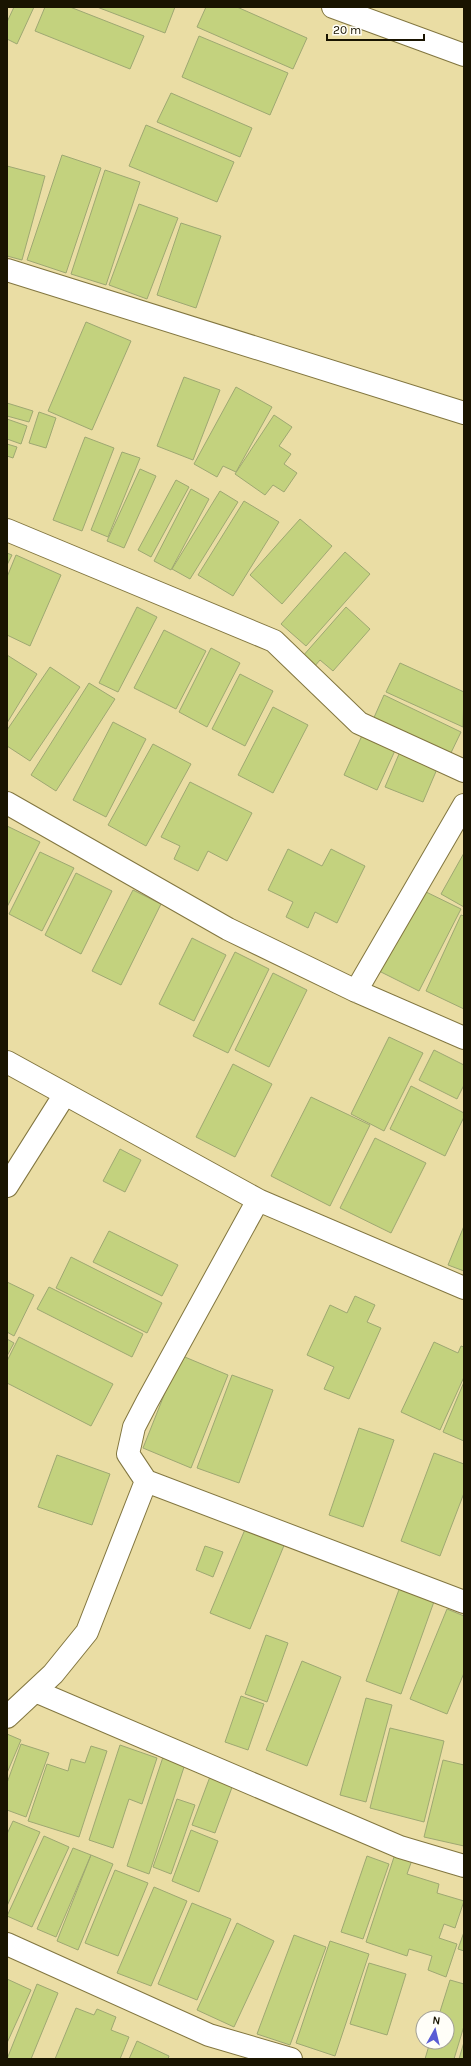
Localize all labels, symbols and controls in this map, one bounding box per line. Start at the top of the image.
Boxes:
scale bar [327,16,424,42]
text: 20 m [333,23,361,37]
north arrow [415,2010,455,2050]
text: N [432,2014,441,2028]

